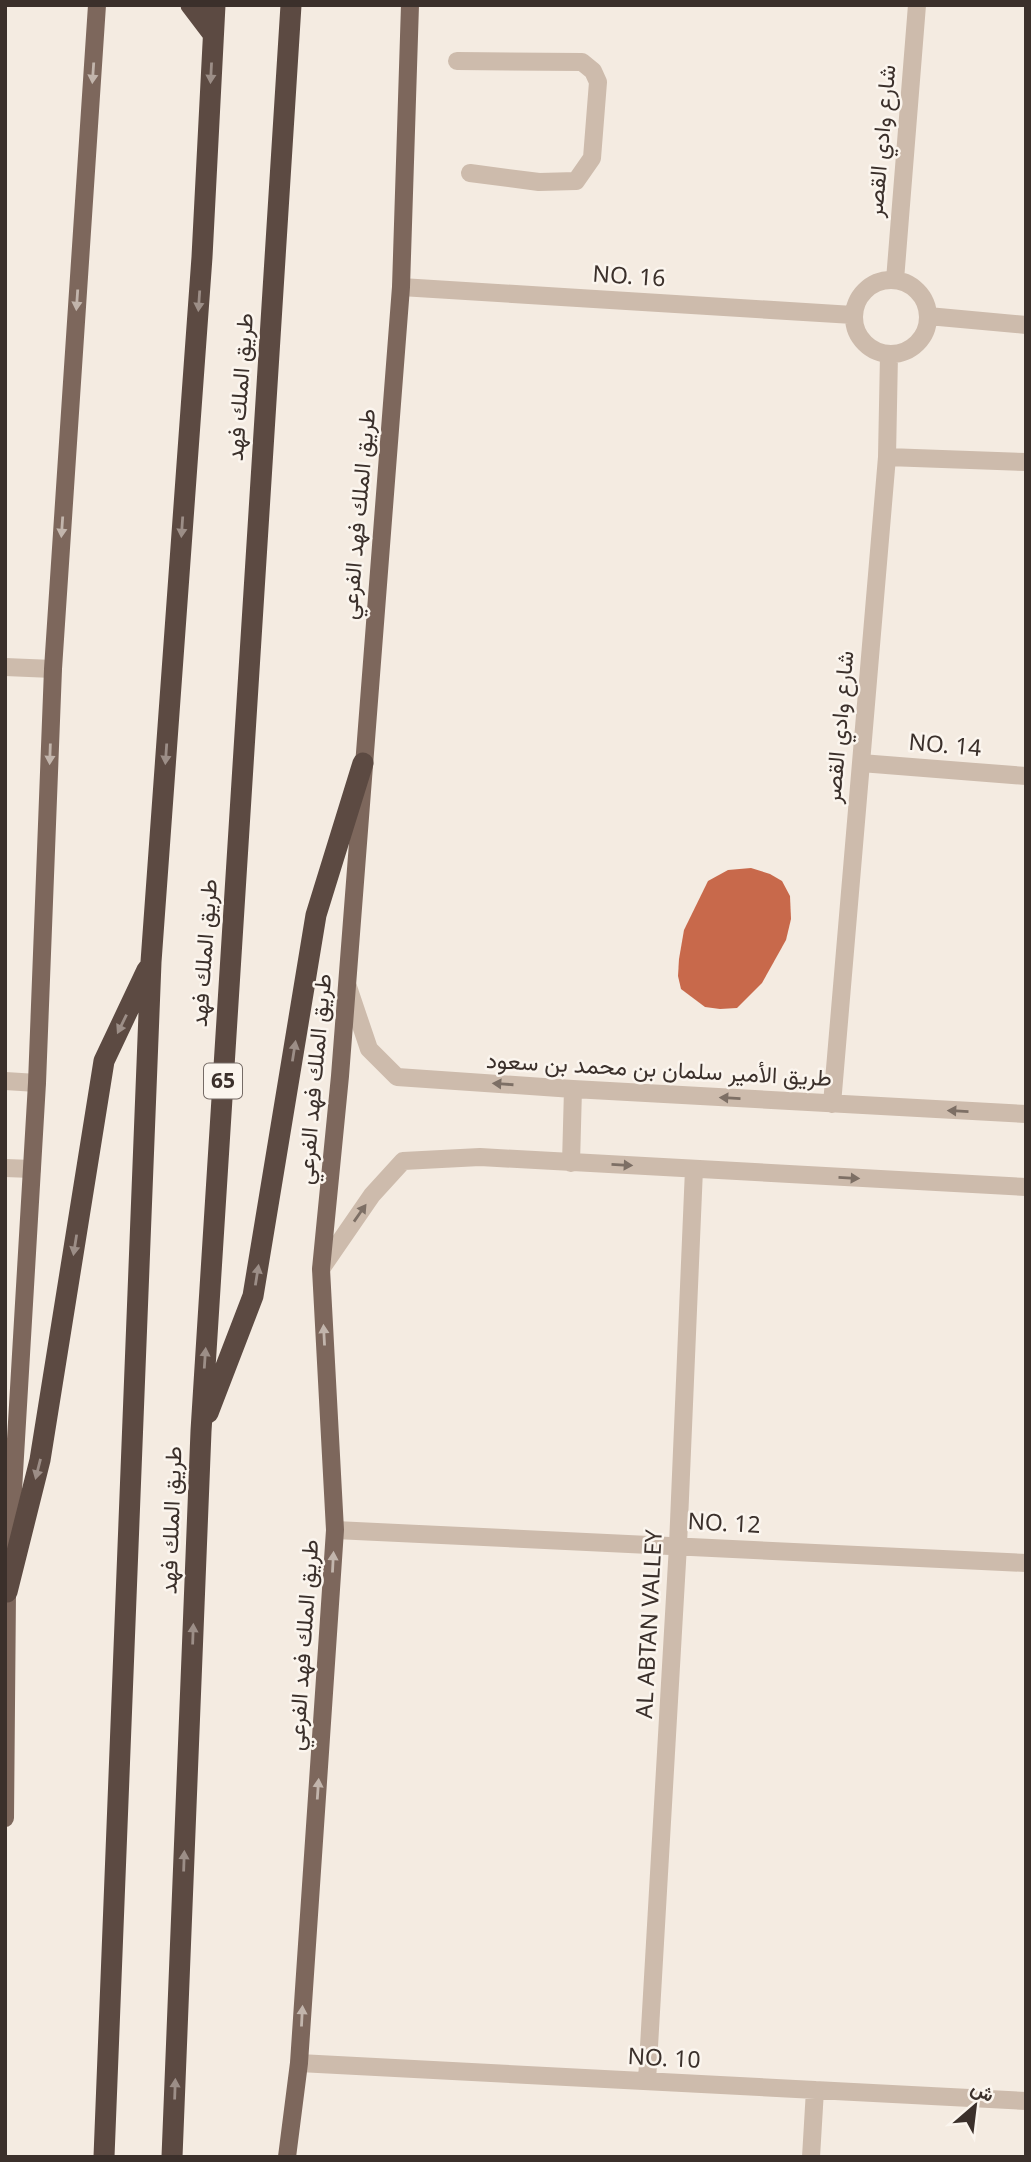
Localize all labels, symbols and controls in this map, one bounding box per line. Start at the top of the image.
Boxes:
one-way arrow [87,63,98,85]
one-way arrow [206,63,217,85]
street label: شارع وادي القصر [857,63,907,220]
street label: NO. 16 [592,256,667,294]
one-way arrow [72,290,83,312]
one-way arrow [193,290,204,312]
street label: طريق الملك فهد [218,312,260,462]
street label: طريق الملك فهد الفرعي [332,407,386,621]
one-way arrow [56,517,67,539]
one-way arrow [177,517,188,539]
street label: شارع وادي القصر [815,649,865,806]
street label: NO. 14 [907,725,983,763]
one-way arrow [44,744,55,766]
one-way arrow [160,744,171,766]
street label: طريق الملك فهد [182,878,224,1028]
street label: طريق الملك فهد الفرعي [288,972,342,1186]
one-way arrow [116,1014,128,1034]
one-way arrow [289,1040,300,1062]
street label: طريق الأمير سلمان بن محمد بن سعود [485,1043,833,1093]
road number: 65 [204,1064,242,1098]
one-way arrow [492,1078,514,1089]
one-way arrow [719,1092,741,1103]
one-way arrow [946,1105,968,1116]
one-way arrow [611,1160,633,1171]
one-way arrow [838,1172,860,1183]
one-way arrow [353,1204,367,1222]
one-way arrow [69,1234,80,1256]
one-way arrow [252,1264,263,1286]
one-way arrow [319,1324,330,1346]
one-way arrow [200,1346,211,1368]
street label: طريق الملك فهد [151,1445,189,1595]
one-way arrow [32,1458,43,1480]
street label: NO. 12 [687,1504,761,1540]
street label: AL ABTAN VALLEY [627,1528,669,1719]
street label: طريق الملك فهد الفرعي [279,1538,329,1752]
one-way arrow [328,1551,339,1573]
one-way arrow [187,1623,198,1645]
one-way arrow [312,1778,323,1800]
one-way arrow [178,1850,189,1872]
one-way arrow [296,2005,307,2027]
street label: NO. 10 [627,2039,701,2075]
north arrow [940,2071,1010,2141]
text: ش [967,2074,999,2108]
one-way arrow [170,2077,181,2099]

